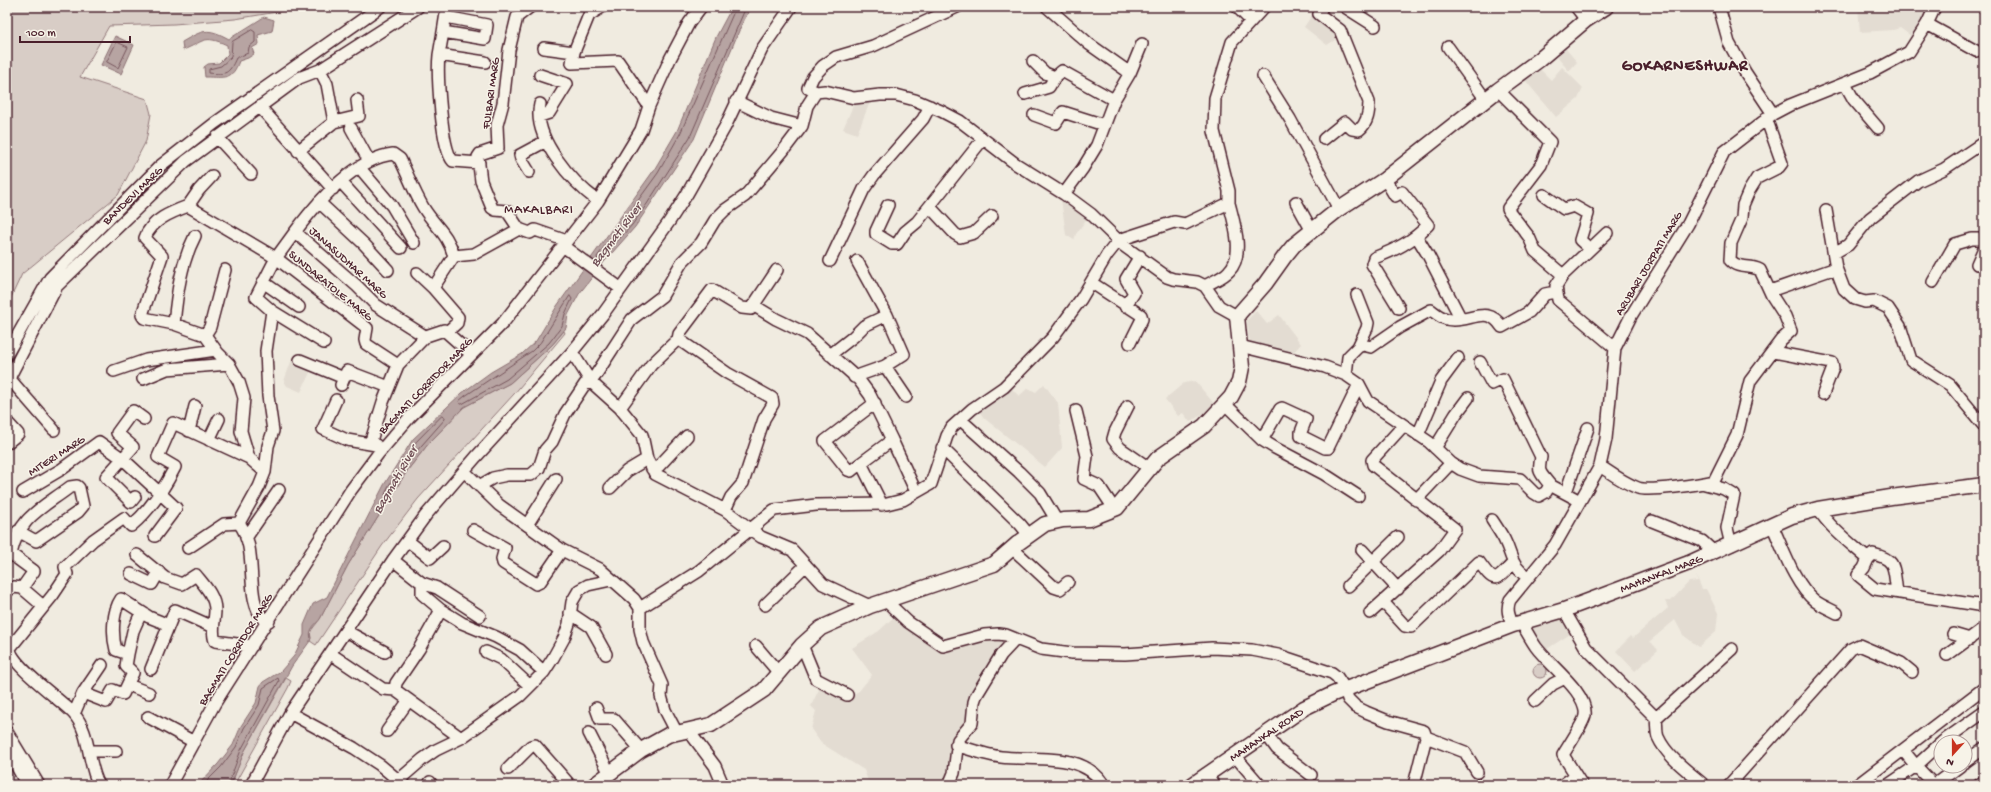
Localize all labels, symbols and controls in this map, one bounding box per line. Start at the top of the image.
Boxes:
scale bar [20,18,130,44]
text: 100 m [25,27,56,41]
street label: FULBARI MARG [480,56,504,131]
district label: GOKARNESHWAR [1622,58,1749,77]
street label: BANDEVI MARG [100,164,167,229]
water label: Bagmati River [588,199,647,270]
district label: MAKALBARI [504,203,574,218]
street label: ARUBARI JORPATI MARG [1613,209,1687,319]
street label: JANASUDHAR MARG [305,224,390,303]
street label: SUNDARATOLE MARG [285,248,375,325]
street label: BAGMATI CORRIDOR MARG [376,335,477,438]
street label: MITERI MARG [26,433,88,480]
water label: Bagmati River [371,442,423,517]
street label: MAHANKAL MARG [1618,553,1705,597]
street label: BAGMATI CORRIDOR MARG [196,591,277,709]
street label: MAHANKAL ROAD [1227,706,1307,766]
north arrow [1933,734,1973,774]
text: N [1945,755,1956,768]

